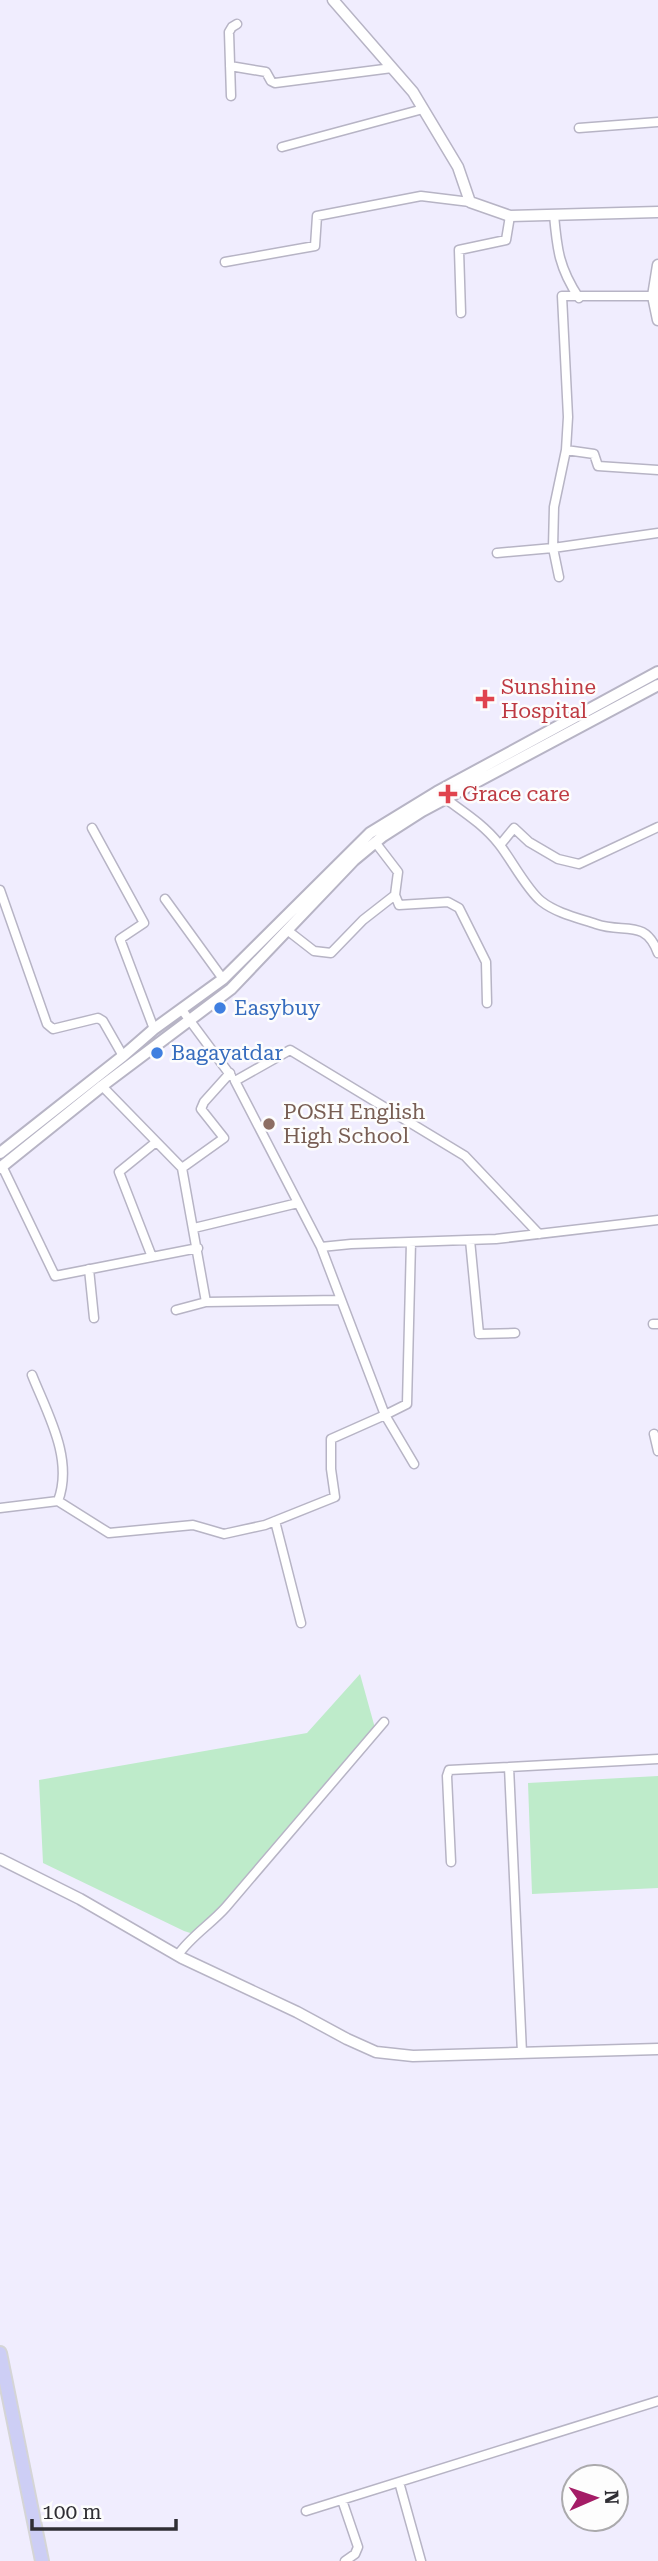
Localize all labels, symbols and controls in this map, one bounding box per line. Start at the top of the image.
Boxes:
place label: Sunshine Hospital [501,675,596,723]
marker: Sunshine Hospital [475,689,495,709]
place label: Grace care [462,782,570,806]
marker: Grace care [440,786,456,802]
place label: Easybuy [234,996,321,1020]
marker: Easybuy [212,1000,228,1016]
place label: Bagayatdar [171,1041,283,1065]
marker: Bagayatdar [149,1045,165,1061]
place label: POSH English High School [283,1100,426,1148]
marker: POSH English High School [261,1116,277,1132]
north arrow [560,2463,630,2533]
scale bar [32,2488,175,2532]
text: N [600,2490,623,2506]
text: 100 m [42,2500,102,2524]

